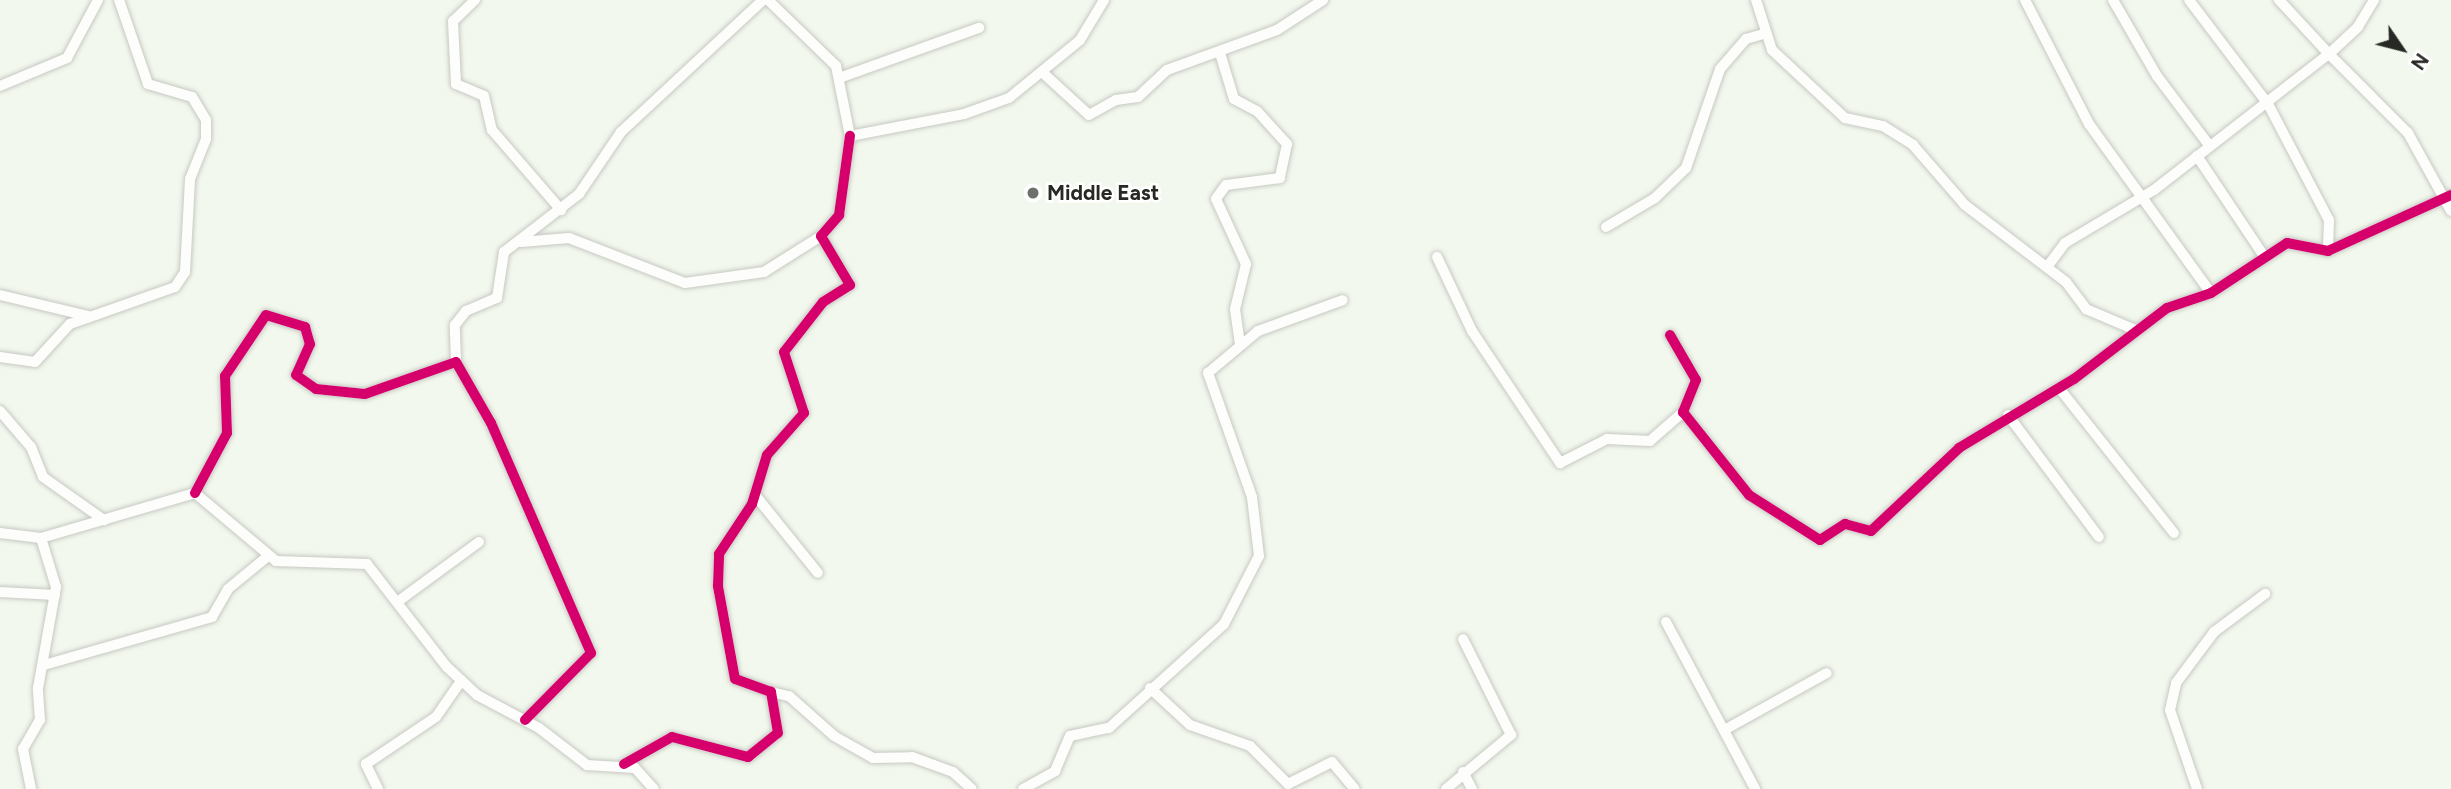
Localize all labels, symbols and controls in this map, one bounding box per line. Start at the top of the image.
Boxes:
north arrow [2367,14,2437,84]
text: N [2406,49,2433,74]
place label: Middle East [1047,180,1159,206]
marker: Middle East [1025,185,1041,201]

